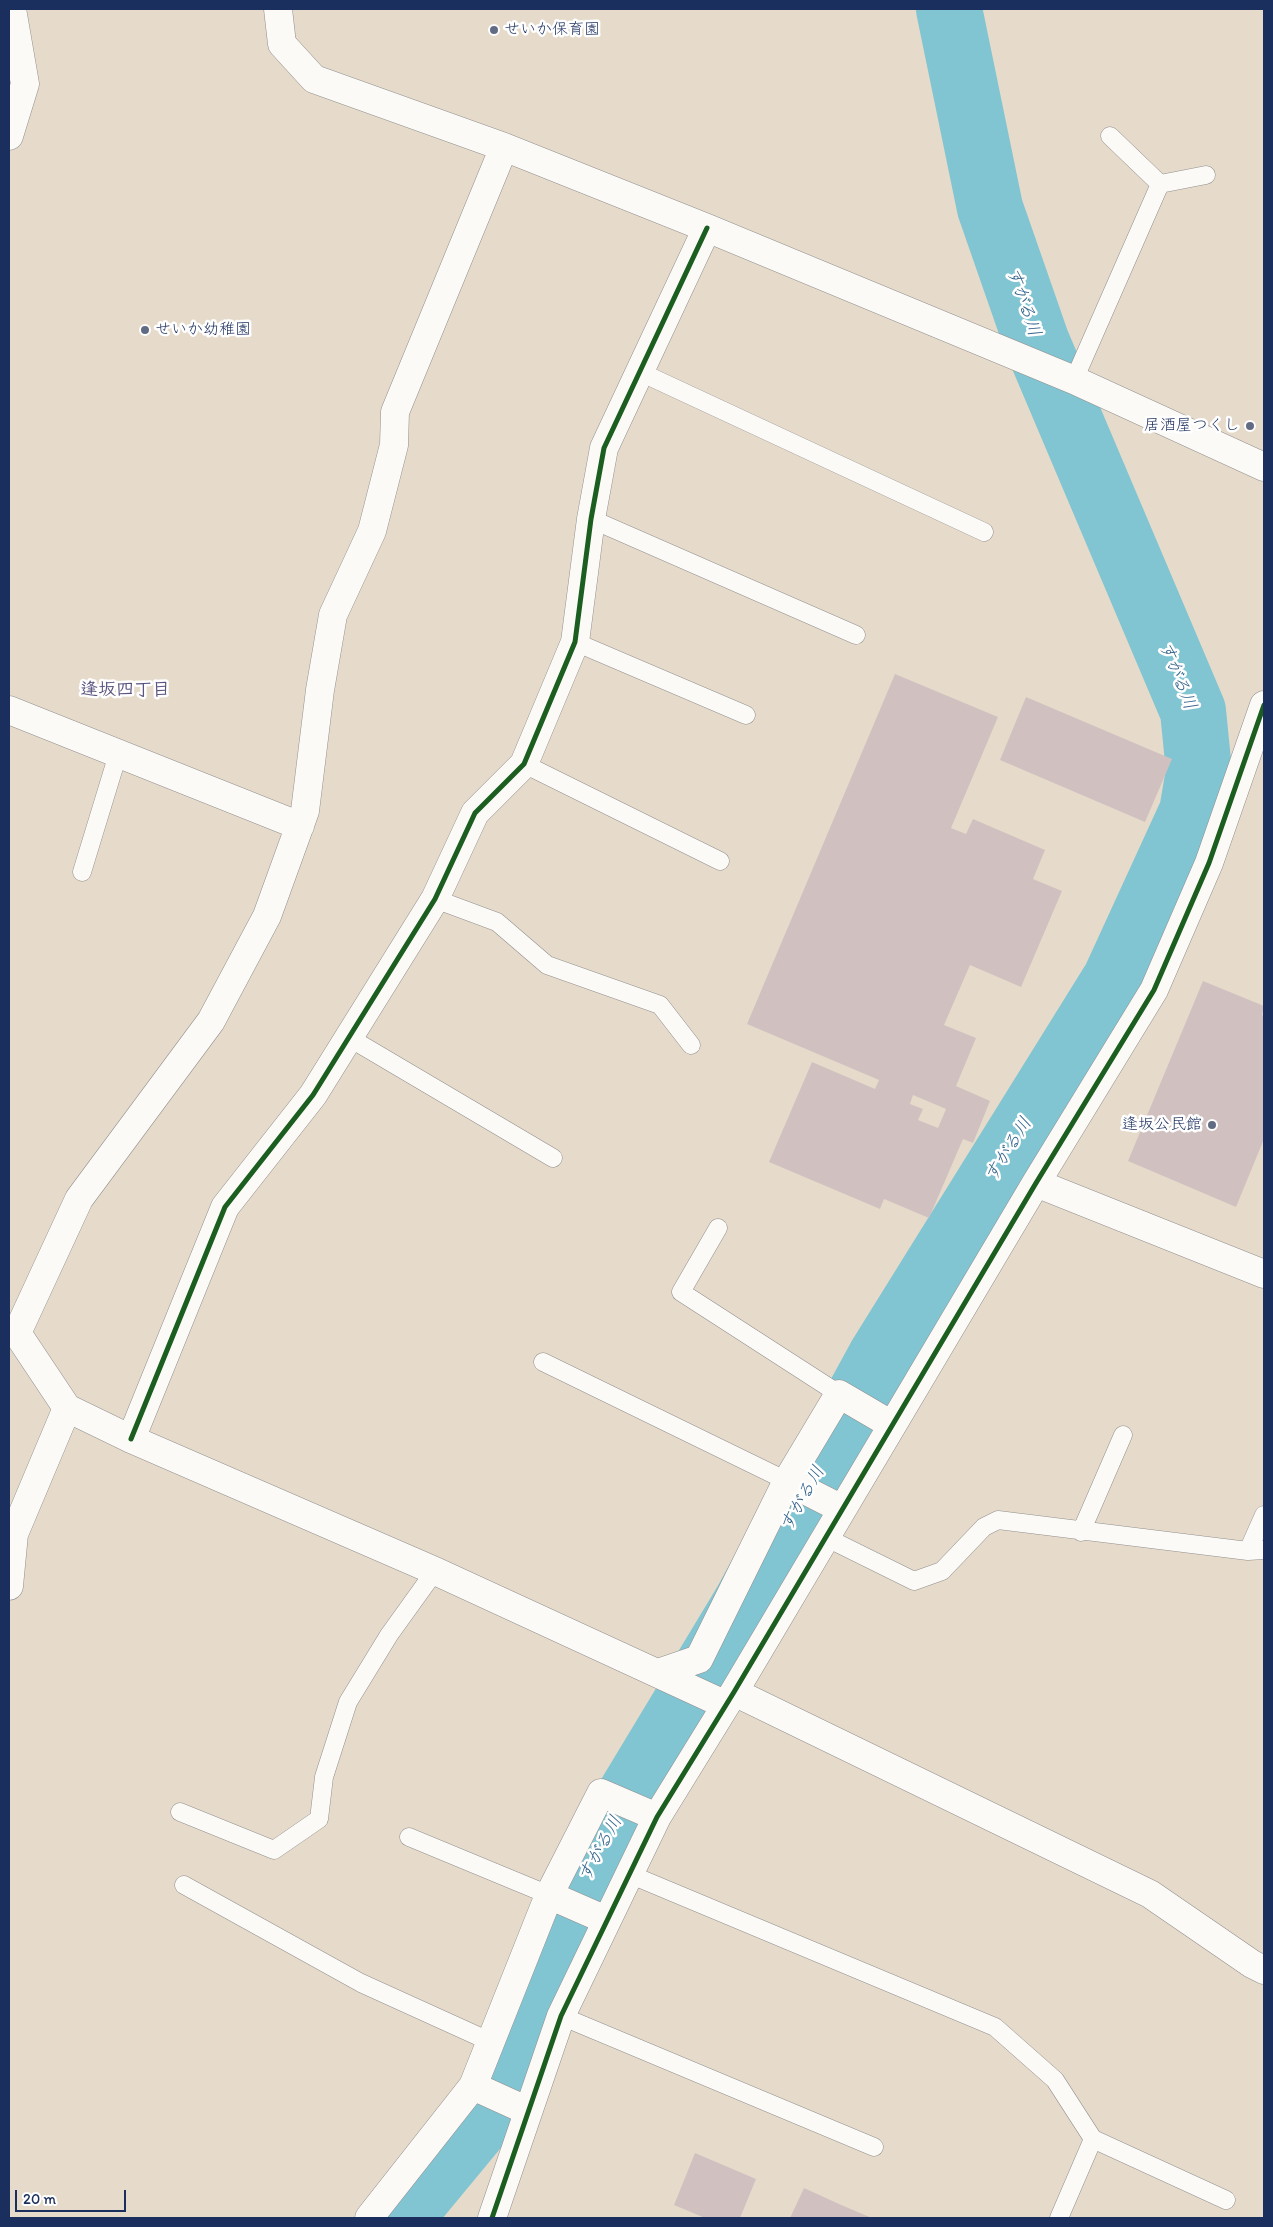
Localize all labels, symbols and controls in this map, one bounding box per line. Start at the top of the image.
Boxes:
place label: せいか保育園 [504,20,600,40]
marker: せいか保育園 [488,24,500,36]
water label: すがる川 [1001,264,1045,340]
place label: せいか幼稚園 [155,320,251,340]
marker: せいか幼稚園 [139,324,151,336]
place label: 居酒屋つくし [1144,416,1240,436]
marker: 居酒屋つくし [1244,420,1256,432]
water label: すがる川 [1154,639,1200,713]
district label: 逢坂四丁目 [80,679,170,701]
water label: すがる川 [981,1114,1037,1186]
place label: 逢坂公民館 [1122,1115,1202,1135]
marker: 逢坂公民館 [1206,1119,1218,1131]
water label: すがる川 [776,1462,830,1536]
water label: すがる川 [575,1812,627,1886]
scale bar [18,2180,129,2212]
text: 20 m [23,2190,56,2208]

